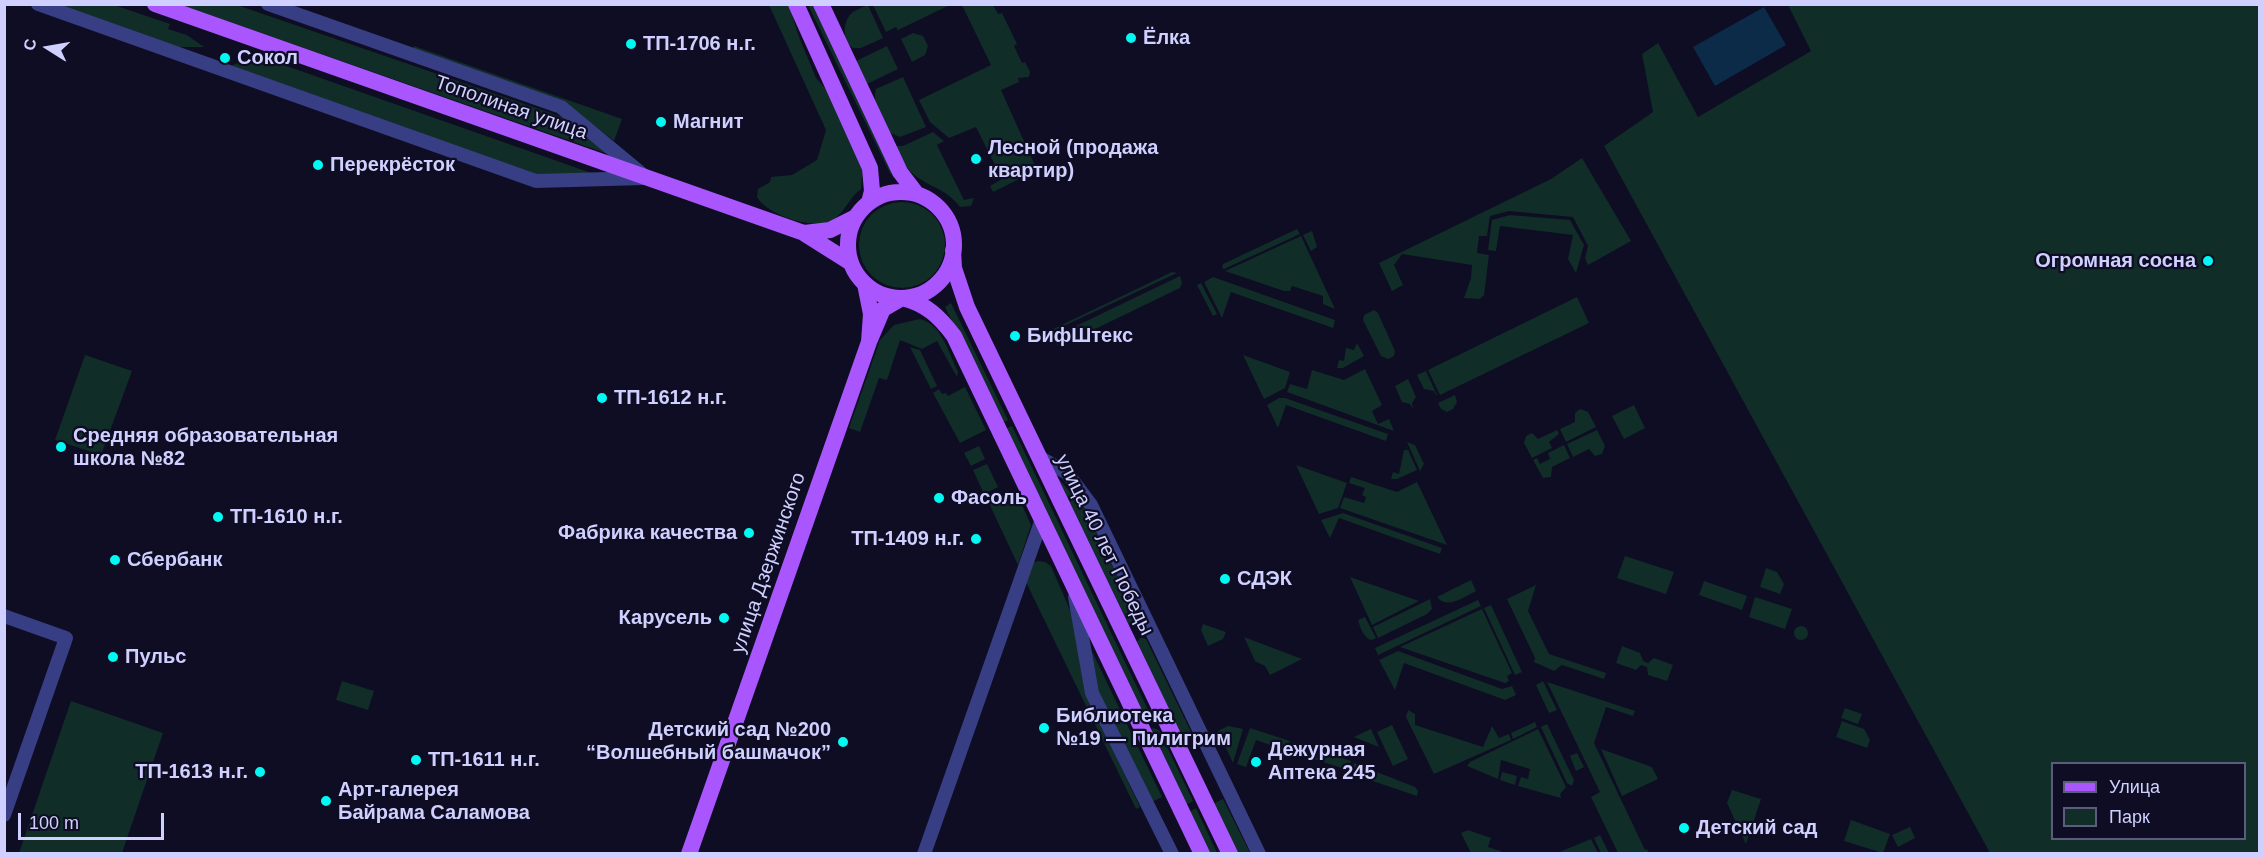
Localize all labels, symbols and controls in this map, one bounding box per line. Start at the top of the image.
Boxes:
north arrow [18,18,78,78]
place label: Ёлка [1143,26,1190,50]
marker: Ёлка [1124,31,1138,45]
place label: ТП-1706 н.г. [643,32,756,56]
text: С [20,37,39,52]
marker: ТП-1706 н.г. [624,37,638,51]
place label: Сокол [237,46,298,70]
marker: Сокол [218,51,232,65]
street label: Тополиная улица [432,71,590,145]
place label: Магнит [673,110,744,134]
marker: Магнит [654,115,668,129]
place label: Лесной (продажа квартир) [988,136,1158,183]
marker: Лесной (продажа квартир) [969,152,983,166]
place label: Перекрёсток [330,153,455,177]
marker: Перекрёсток [311,158,325,172]
place label: Огромная сосна [2035,249,2196,273]
marker: Огромная сосна [2201,254,2215,268]
place label: БифШтекс [1027,324,1133,348]
marker: БифШтекс [1008,329,1022,343]
place label: ТП-1612 н.г. [614,386,727,410]
marker: ТП-1612 н.г. [595,391,609,405]
place label: Средняя образовательная школа №82 [73,424,338,471]
marker: Средняя образовательная школа №82 [54,440,68,454]
street label: улица 40 лет Победы [1050,450,1158,640]
street label: улица Дзержинского [727,469,811,657]
place label: Фасоль [951,486,1027,510]
marker: Фасоль [932,491,946,505]
place label: ТП-1610 н.г. [230,505,343,529]
marker: ТП-1610 н.г. [211,510,225,524]
place label: Фабрика качества [558,521,737,545]
marker: Фабрика качества [742,526,756,540]
place label: ТП-1409 н.г. [851,527,964,551]
marker: ТП-1409 н.г. [969,532,983,546]
place label: Сбербанк [127,548,222,572]
marker: Сбербанк [108,553,122,567]
place label: СДЭК [1237,567,1292,591]
marker: СДЭК [1218,572,1232,586]
place label: Карусель [619,606,712,630]
marker: Карусель [717,611,731,625]
place label: Пульс [125,645,186,669]
marker: Пульс [106,650,120,664]
place label: Библиотека №19 — Пилигрим [1056,704,1231,751]
place label: Детский сад №200 “Волшебный башмачок” [586,718,831,765]
marker: Библиотека №19 — Пилигрим [1037,721,1051,735]
marker: Детский сад №200 “Волшебный башмачок” [836,735,850,749]
place label: Дежурная Аптека 245 [1268,738,1376,785]
place label: ТП-1611 н.г. [428,748,540,772]
marker: ТП-1611 н.г. [409,753,423,767]
marker: Дежурная Аптека 245 [1249,755,1263,769]
place label: ТП-1613 н.г. [135,760,248,784]
legend [2051,762,2246,840]
marker: ТП-1613 н.г. [253,765,267,779]
text: Улица [2109,777,2160,797]
place label: Арт-галерея Байрама Саламова [338,778,530,825]
marker: Арт-галерея Байрама Саламова [319,794,333,808]
scale bar [21,801,166,839]
text: Парк [2109,807,2150,827]
text: 100 m [29,813,79,833]
place label: Детский сад [1696,816,1817,840]
marker: Детский сад [1677,821,1691,835]

